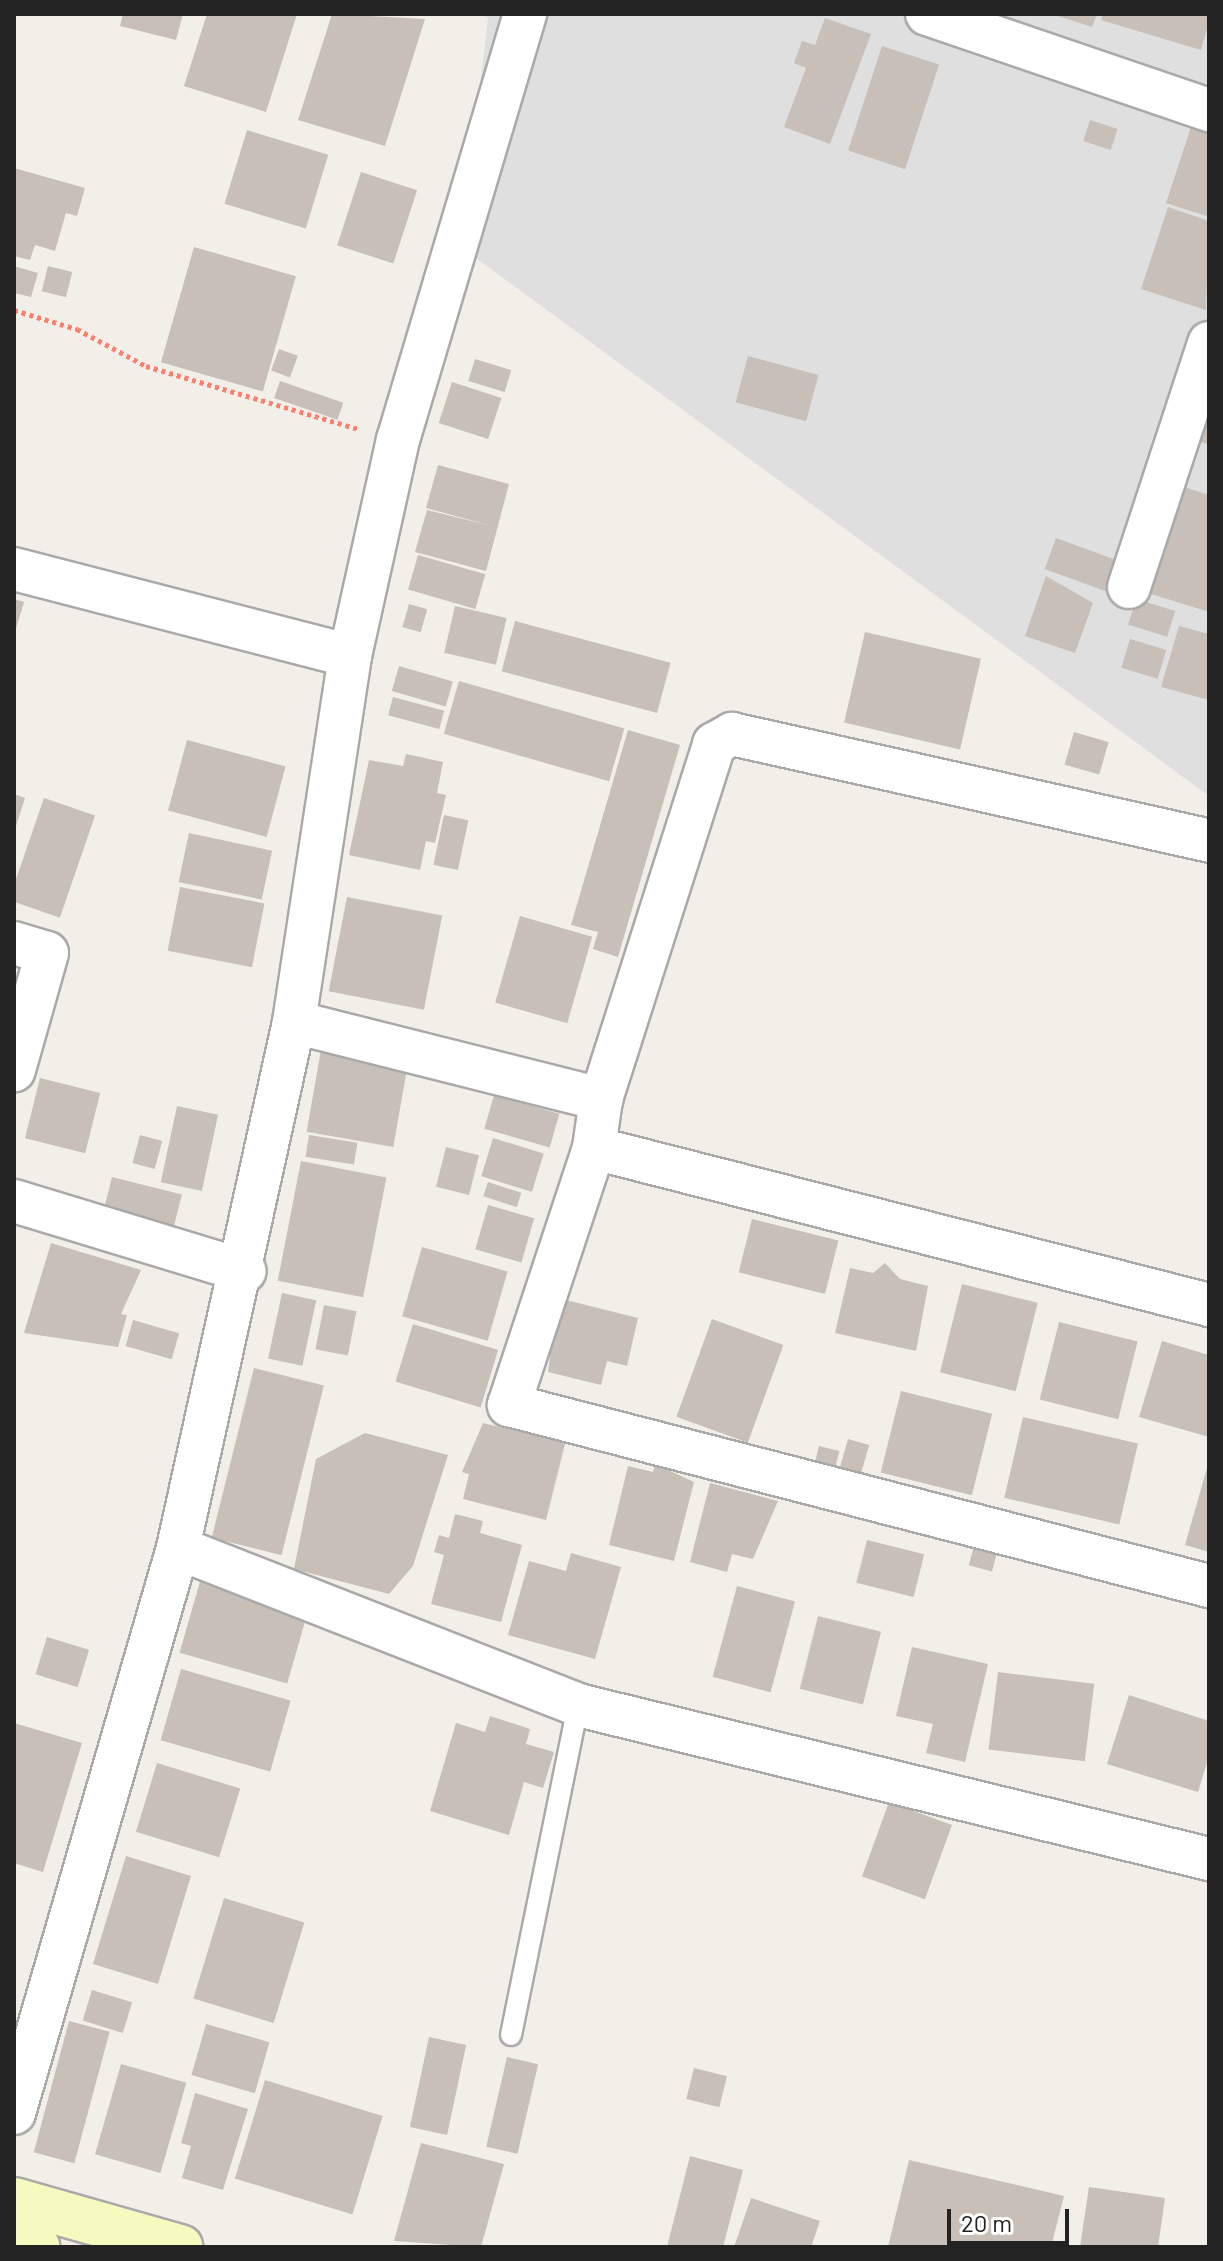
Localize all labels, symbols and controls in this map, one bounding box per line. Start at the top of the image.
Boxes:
scale bar [951,2193,1073,2243]
text: 20 m [961,2208,1012,2237]

